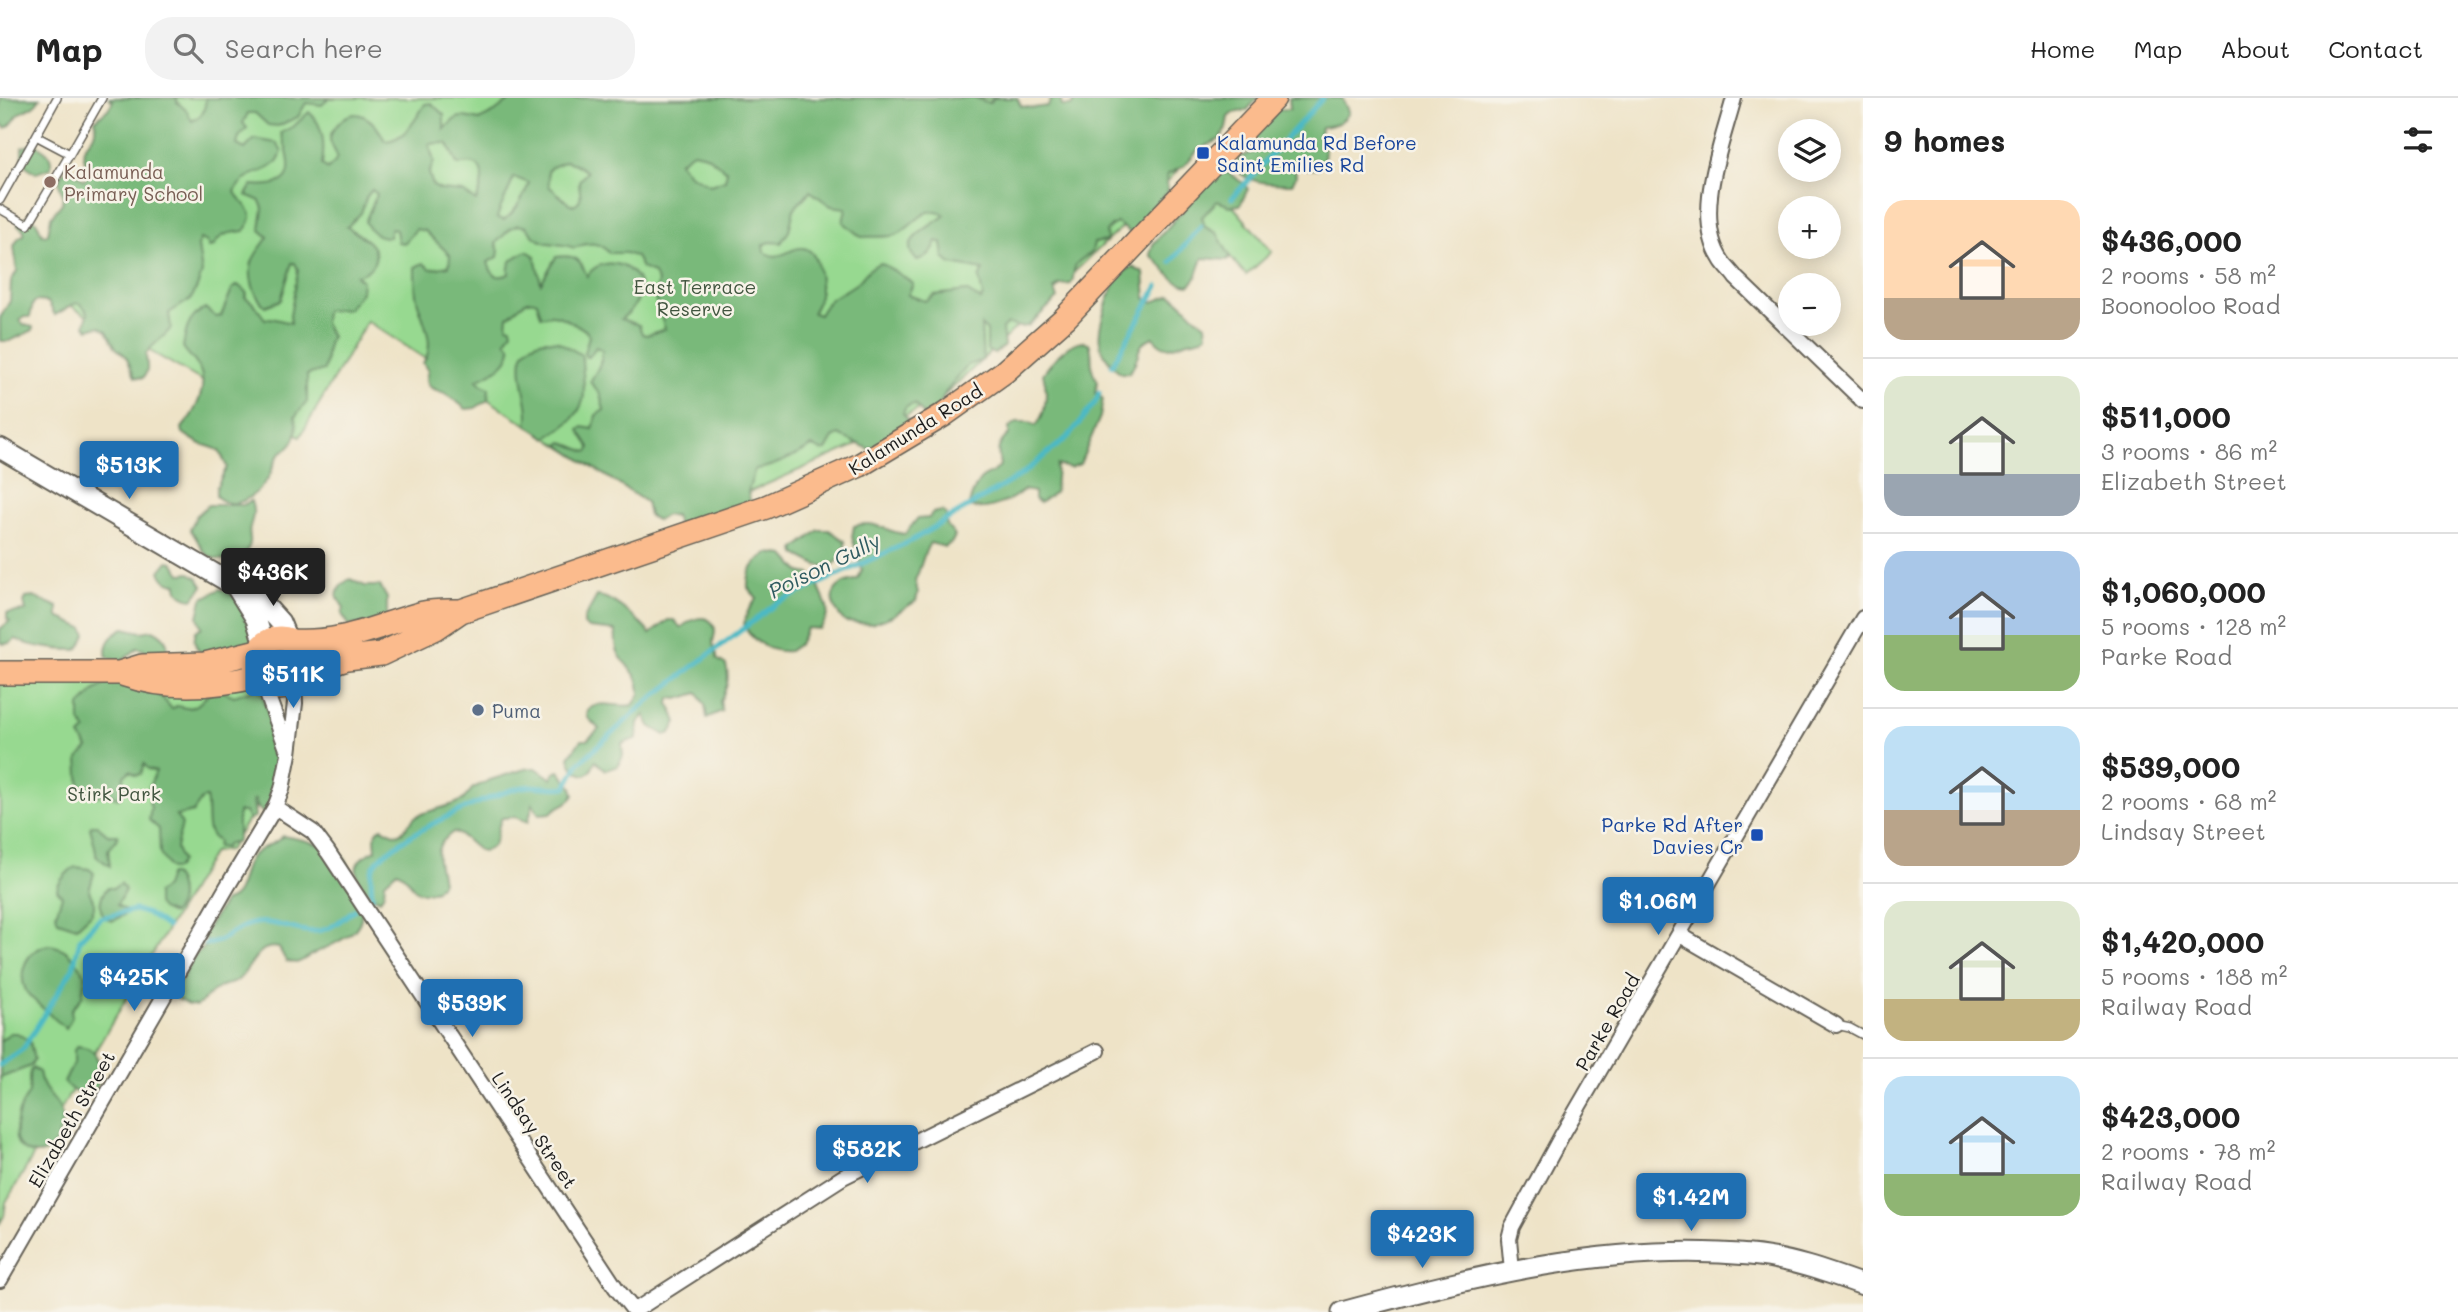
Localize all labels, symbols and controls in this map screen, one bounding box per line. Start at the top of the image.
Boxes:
search box [145,17,635,80]
text: Map [35,27,103,70]
icon: search [169,29,207,67]
text: Search here [225,31,383,65]
text: Home [2030,33,2095,64]
text: Map [2133,33,2182,64]
text: About [2220,33,2290,64]
text: Contact [2328,33,2423,64]
map controls [1778,119,1841,336]
button: layers [1778,119,1841,182]
text: 9 homes [1884,120,2005,160]
icon: filters [2399,121,2437,159]
place label: Kalamunda Rd Before Saint Emilies Rd [1217,130,1417,177]
marker: Kalamunda Rd Before Saint Emilies Rd [1195,145,1211,161]
place label: Kalamunda Primary School [64,159,203,206]
marker: Kalamunda Primary School [42,174,58,190]
button: + [1778,196,1841,259]
text: $436,000 [2101,220,2242,260]
icon: home [1940,228,2024,312]
text: 2 rooms · 58 m² [2101,260,2276,290]
button: − [1778,273,1841,336]
park label: East Terrace Reserve [634,274,756,321]
text: Boonooloo Road [2101,290,2280,320]
street label: Kalamunda Road [843,378,987,480]
text: $511,000 [2101,396,2231,436]
icon: home [1940,404,2024,488]
text: 3 rooms · 86 m² [2101,436,2277,466]
pin: $513K [80,442,178,501]
text: $513K [96,449,162,479]
text: Elizabeth Street [2101,466,2287,496]
water label: Poison Gully [764,526,884,604]
pin: $436K [224,548,322,608]
text: $436K [237,556,309,586]
text: $1,060,000 [2101,571,2266,611]
icon: home [1940,579,2024,663]
text: 5 rooms · 128 m² [2101,611,2286,641]
text: Parke Road [2101,641,2232,671]
pin: $511K [244,650,342,710]
text: $511K [261,658,325,688]
place label: Puma [492,698,541,723]
marker: Puma [470,702,486,718]
text: $539,000 [2101,746,2240,786]
icon: home [1940,754,2024,838]
park label: Stirk Park [67,781,161,806]
text: 2 rooms · 68 m² [2101,786,2276,816]
place label: Parke Rd After Davies Cr [1602,812,1743,859]
text: Lindsay Street [2101,816,2266,846]
marker: Parke Rd After Davies Cr [1749,827,1765,843]
pin: $1.06M [1601,878,1715,937]
text: $1.06M [1619,885,1697,915]
text: $1,420,000 [2101,921,2264,961]
icon: home [1940,929,2024,1013]
pin: $425K [85,954,183,1013]
text: $425K [99,961,169,991]
text: 5 rooms · 188 m² [2101,961,2287,991]
street label: Parke Road [1569,969,1645,1075]
pin: $539K [423,979,521,1039]
text: $539K [437,987,507,1017]
text: Railway Road [2101,991,2252,1021]
street label: Elizabeth Street [22,1046,120,1192]
street label: Lindsay Street [487,1067,583,1193]
text: $423,000 [2101,1096,2240,1136]
icon: home [1940,1104,2024,1188]
pin: $582K [818,1126,916,1185]
text: $582K [832,1133,902,1163]
text: 2 rooms · 78 m² [2101,1136,2275,1166]
text: Railway Road [2101,1166,2252,1196]
pin: $1.42M [1634,1174,1748,1233]
text: $1.42M [1652,1181,1730,1211]
pin: $423K [1373,1210,1471,1270]
text: $423K [1387,1218,1457,1248]

